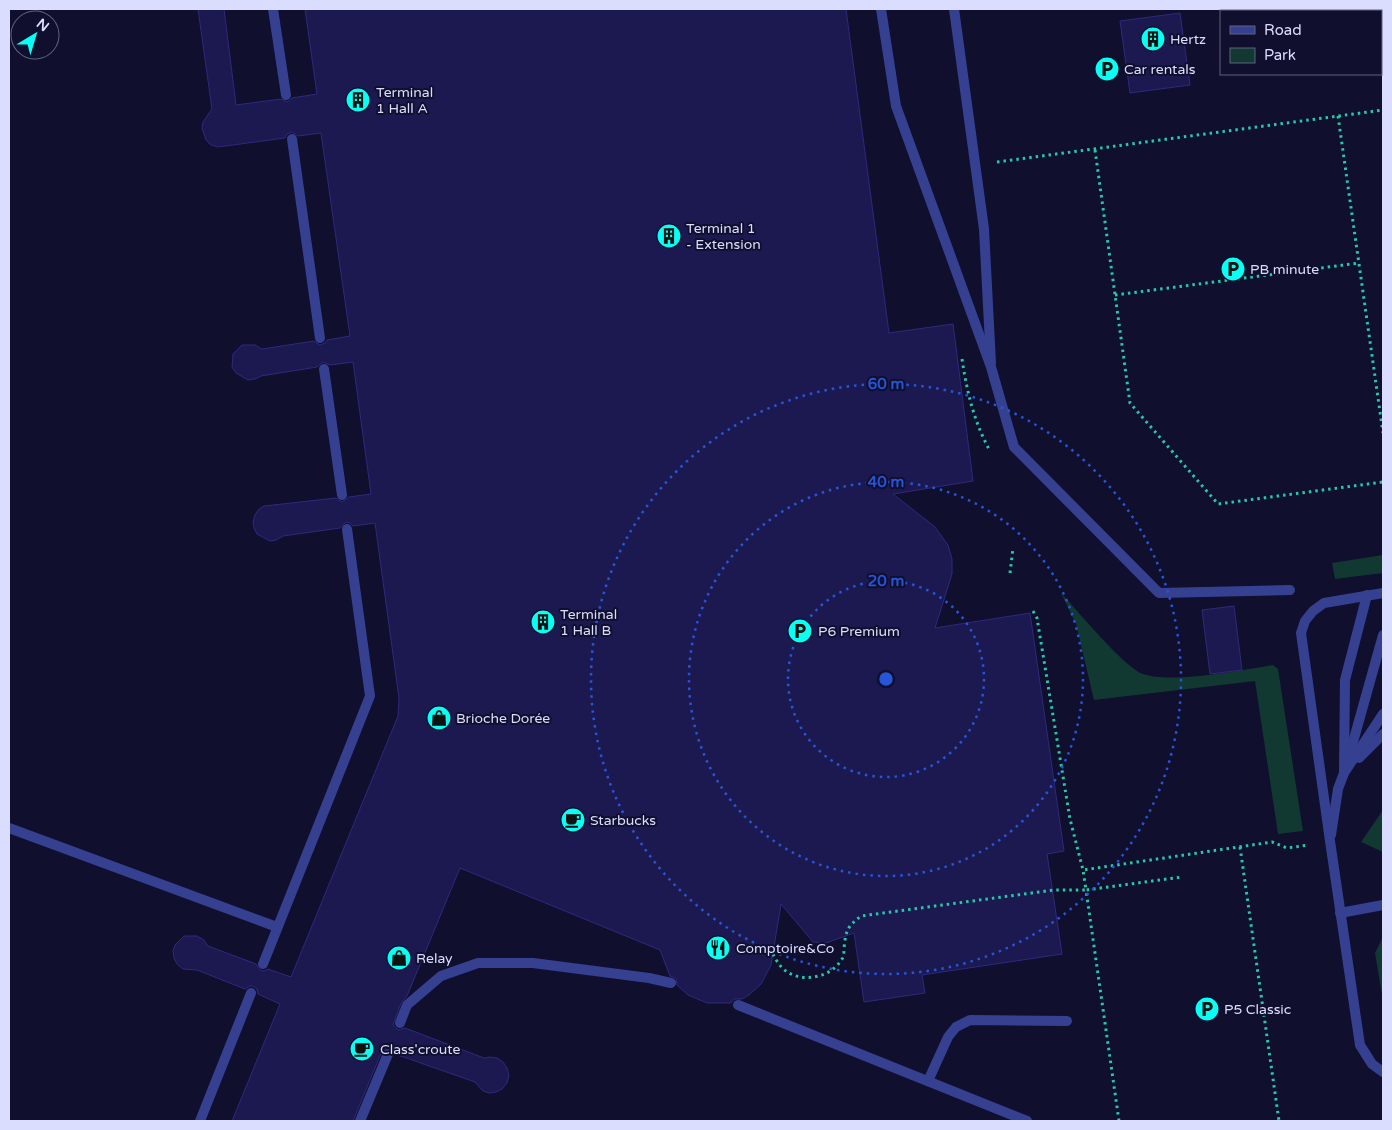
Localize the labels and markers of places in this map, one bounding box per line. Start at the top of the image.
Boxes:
building icon: Hertz [1140,26,1166,52]
place label: Hertz [1170,31,1206,48]
parking icon: Car rentals [1094,56,1120,82]
place label: Car rentals [1124,61,1196,78]
place label: Terminal 1 Hall A [376,84,433,117]
building icon: Terminal 1 Hall A [345,87,371,113]
place label: Terminal 1 - Extension [686,220,761,253]
building icon: Terminal 1 - Extension [656,223,682,249]
parking icon: PB minute [1220,256,1246,282]
place label: PB minute [1250,261,1319,278]
place label: Terminal 1 Hall B [560,606,617,639]
building icon: Terminal 1 Hall B [530,609,556,635]
parking icon: P6 Premium [787,618,813,644]
place label: P6 Premium [818,623,900,640]
centre of rings [877,670,895,688]
shop icon: Brioche Dorée [426,705,452,731]
place label: Brioche Dorée [456,710,550,727]
cafe icon: Starbucks [560,807,586,833]
place label: Starbucks [590,812,656,829]
restaurant icon: Comptoire&Co [705,935,731,961]
place label: Comptoire&Co [736,940,834,957]
shop icon: Relay [386,945,412,971]
place label: Relay [416,950,453,967]
parking icon: P5 Classic [1194,996,1220,1022]
place label: P5 Classic [1224,1001,1291,1018]
cafe icon: Class'croute [349,1036,375,1062]
place label: Class'croute [380,1041,461,1058]

